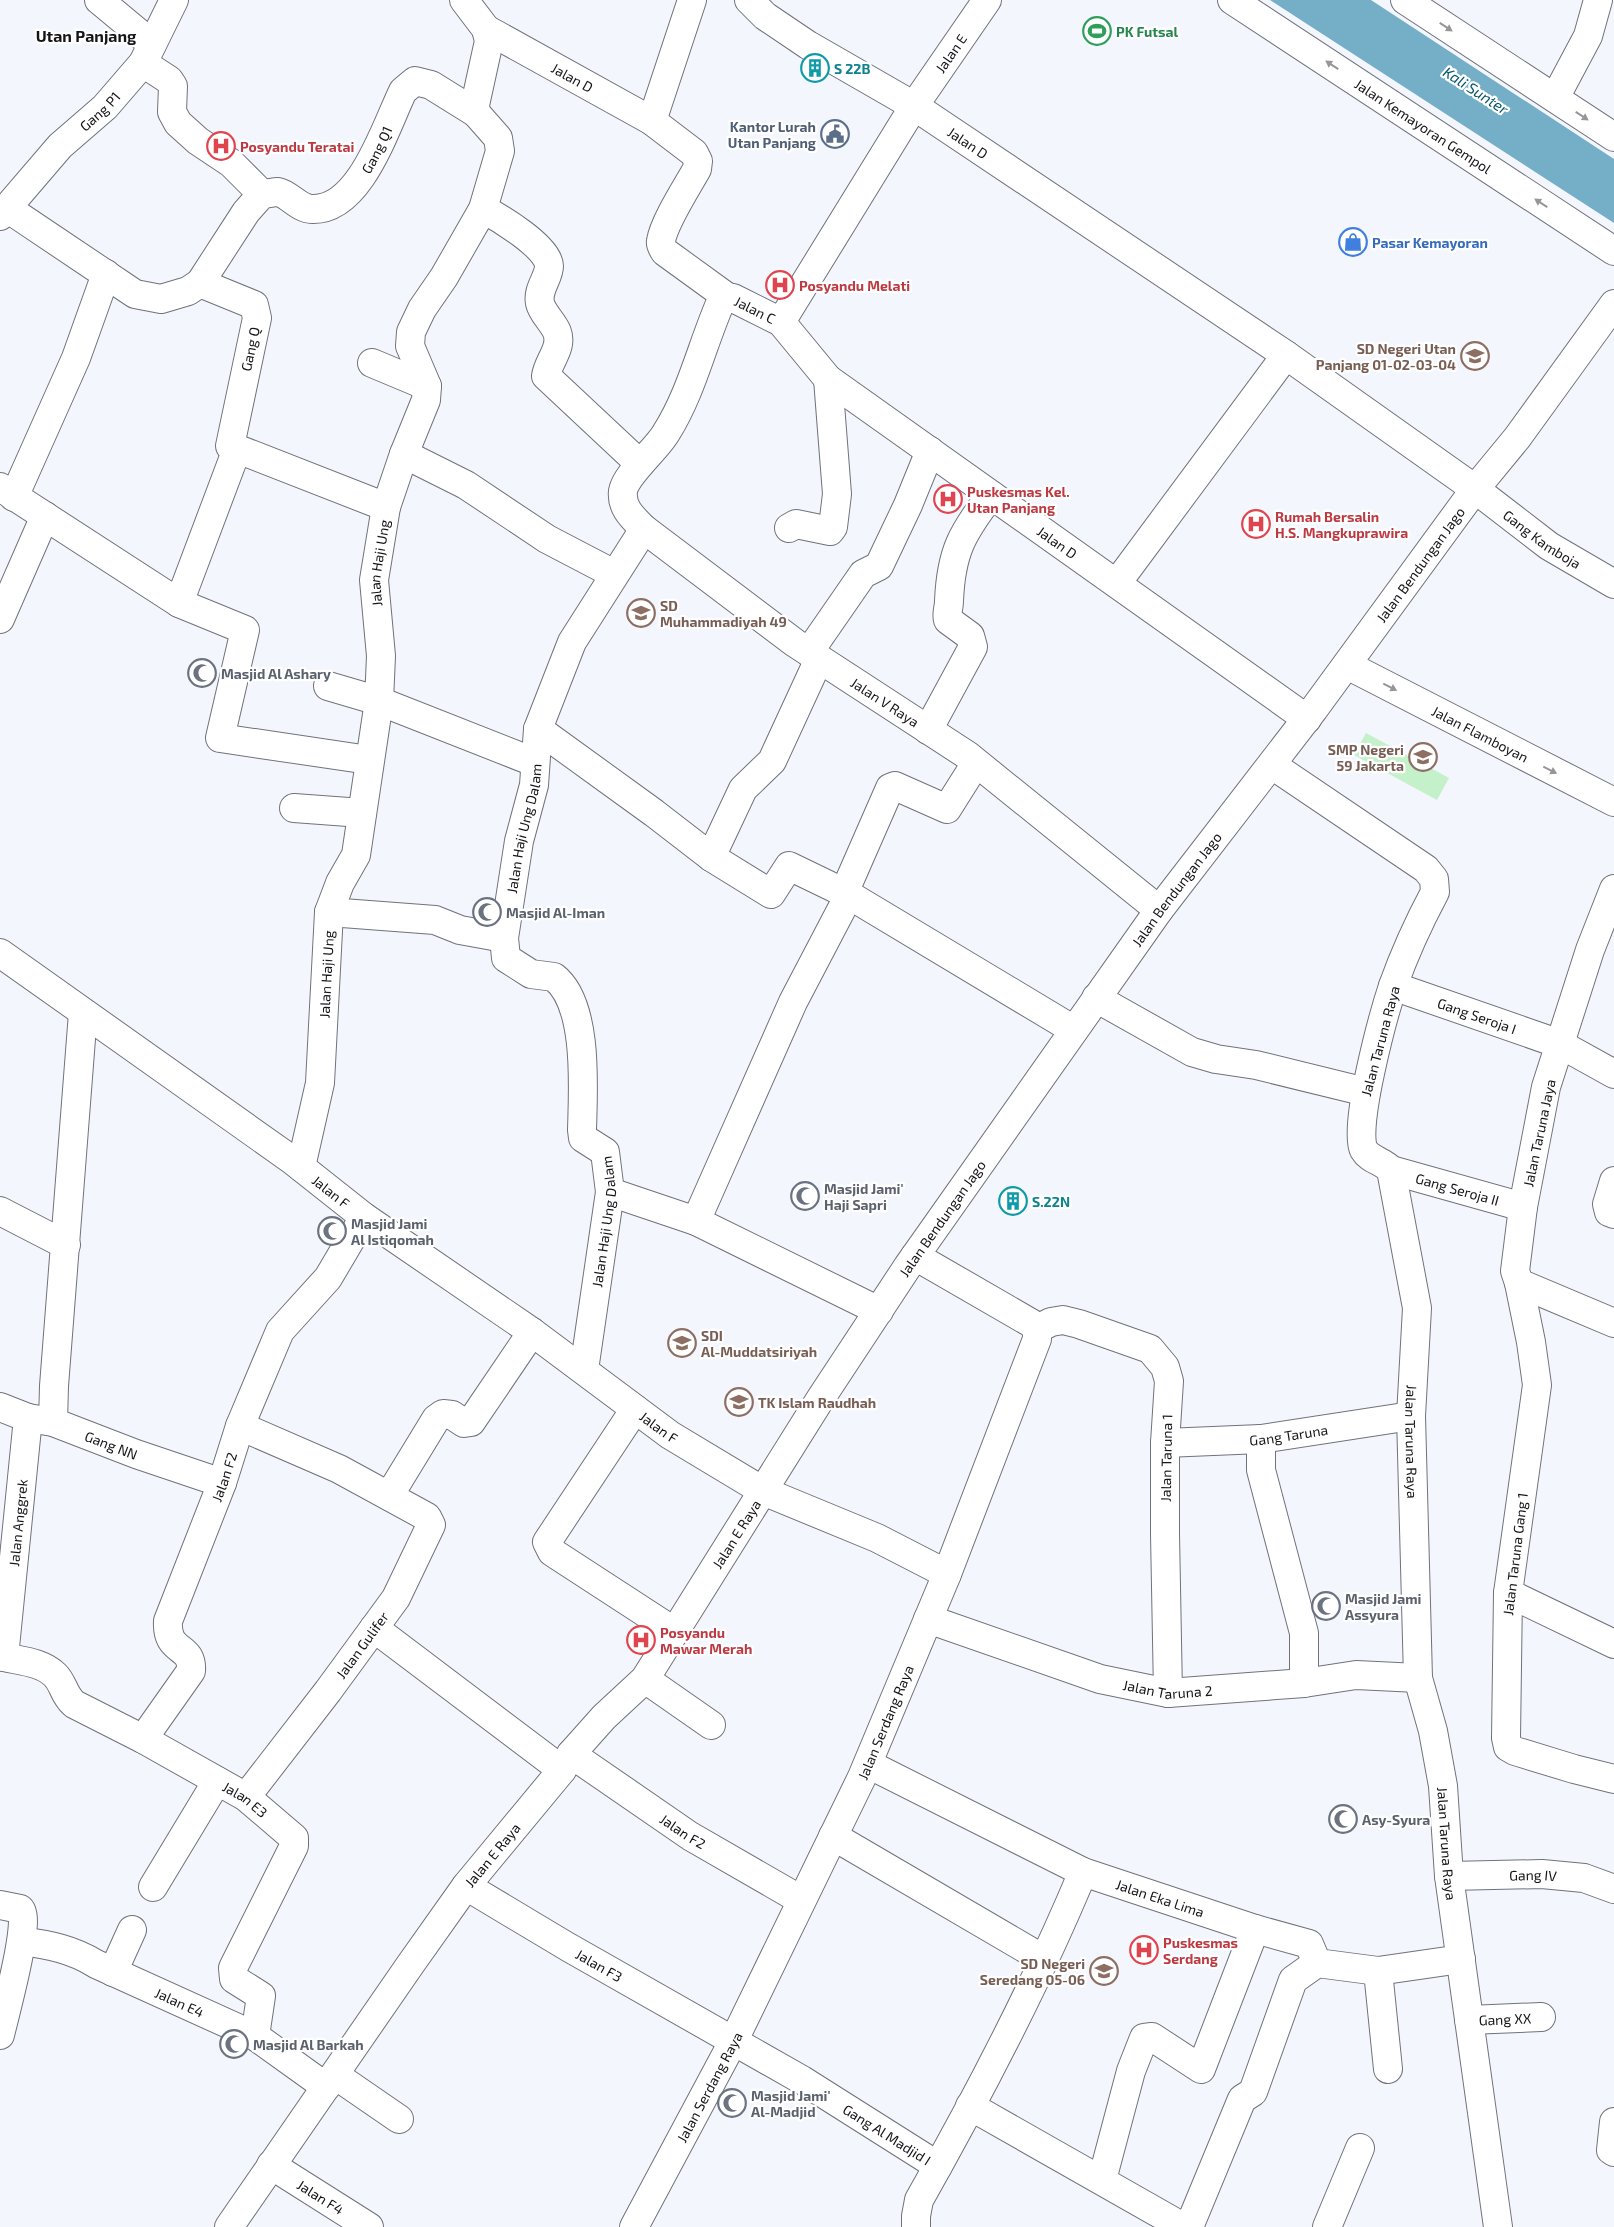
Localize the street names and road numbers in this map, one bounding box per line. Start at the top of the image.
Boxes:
street label: Jalan E [931,30,970,76]
street label: Jalan D [549,59,596,95]
street label: Jalan Kemayoran Gempol [1352,75,1496,177]
street label: Gang P1 [76,88,123,134]
street label: Gang Q1 [357,123,395,176]
street label: Jalan D [945,123,992,162]
street label: Jalan C [732,292,779,326]
street label: Gang Q [237,325,263,373]
street label: Jalan Bendungan Jago [1372,503,1468,625]
street label: Gang Kamboja [1500,506,1584,571]
street label: Jalan Haji Ung [365,518,392,607]
street label: Jalan D [1034,522,1081,562]
street label: Jalan V Raya [848,674,922,730]
street label: Jalan Flamboyan [1429,702,1532,765]
street label: Jalan Haji Ung Dalam [503,763,544,894]
street label: Jalan Bendungan Jago [1128,828,1225,949]
street label: Jalan Haji Ung [315,930,337,1019]
street label: Jalan Taruna Raya [1357,984,1403,1098]
street label: Gang Seroja I [1435,994,1519,1037]
street label: Jalan Taruna Jaya [1519,1078,1559,1188]
street label: Jalan Haji Ung Dalam [588,1155,619,1288]
street label: Jalan Bendungan Jago [895,1156,989,1280]
street label: Gang Seroja II [1414,1169,1501,1208]
street label: Jalan F [309,1171,354,1211]
street label: Jalan Taruna Raya [1402,1384,1422,1499]
street label: Jalan F [637,1407,682,1447]
street label: Jalan Taruna 1 [1157,1414,1175,1502]
street label: Gang Taruna [1249,1420,1329,1448]
street label: Gang NN [83,1427,140,1462]
street label: Jalan F2 [207,1450,240,1504]
street label: Jalan Anggrek [5,1478,30,1567]
street label: Jalan Taruna Gang 1 [1499,1492,1531,1616]
street label: Jalan E Raya [708,1496,764,1571]
street label: Jalan Gulifer [332,1608,392,1682]
street label: Jalan Serdang Raya [853,1662,916,1782]
street label: Jalan Taruna 2 [1122,1675,1213,1702]
street label: Jalan E3 [220,1777,271,1820]
street label: Jalan Taruna Raya [1435,1786,1461,1901]
street label: Jalan F2 [657,1810,709,1852]
street label: Jalan E Raya [461,1819,523,1890]
street label: Gang IV [1509,1865,1558,1884]
street label: Jalan Eka Lima [1114,1875,1207,1920]
street label: Jalan F3 [573,1945,626,1985]
street label: Jalan E4 [153,1983,207,2020]
street label: Gang XX [1478,2009,1532,2028]
street label: Jalan Serdang Raya [673,2029,745,2145]
street label: Gang Al Madjid I [840,2100,934,2168]
street label: Jalan F4 [294,2176,347,2218]

